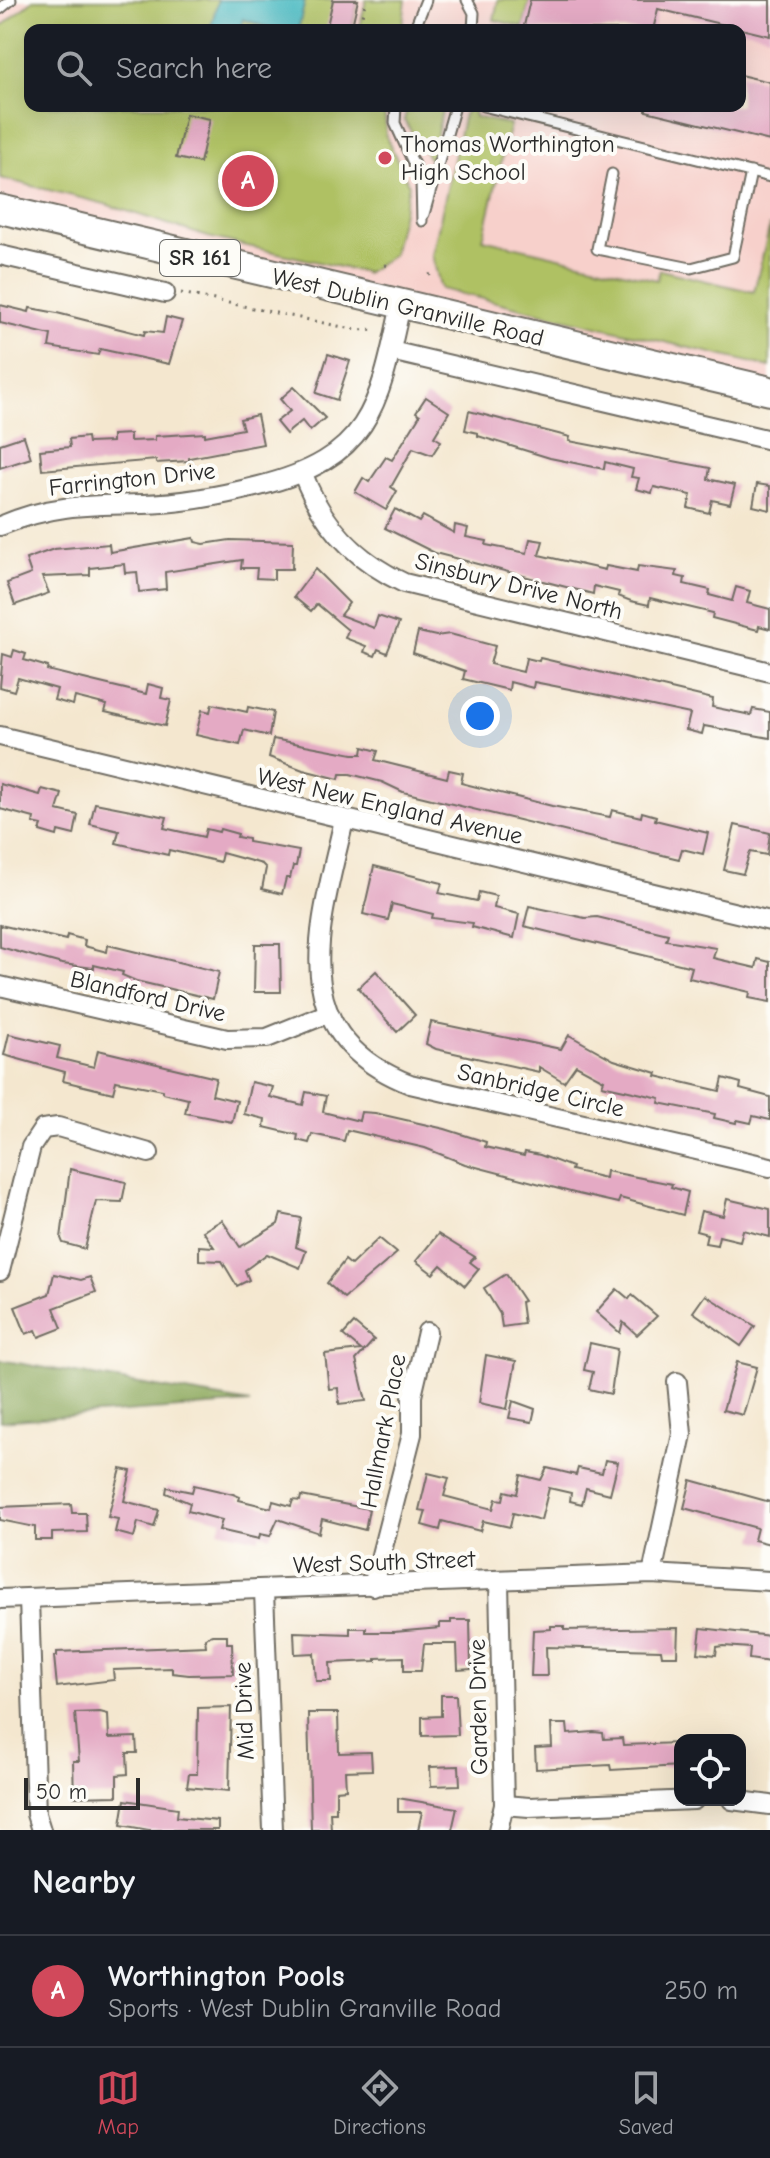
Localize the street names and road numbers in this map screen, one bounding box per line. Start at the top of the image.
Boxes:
road number: SR 161 [160,240,240,276]
street label: West Dublin Granville Road [269,262,547,352]
street label: Farrington Drive [47,456,217,502]
street label: Sinsbury Drive North [412,547,626,625]
street label: West New England Avenue [255,762,525,850]
street label: Blandford Drive [68,965,228,1027]
street label: Sanbridge Circle [455,1057,627,1123]
street label: Hallmark Place [354,1352,412,1510]
street label: West South Street [293,1545,477,1579]
street label: Garden Drive [463,1639,493,1775]
street label: Mid Drive [228,1662,260,1760]

